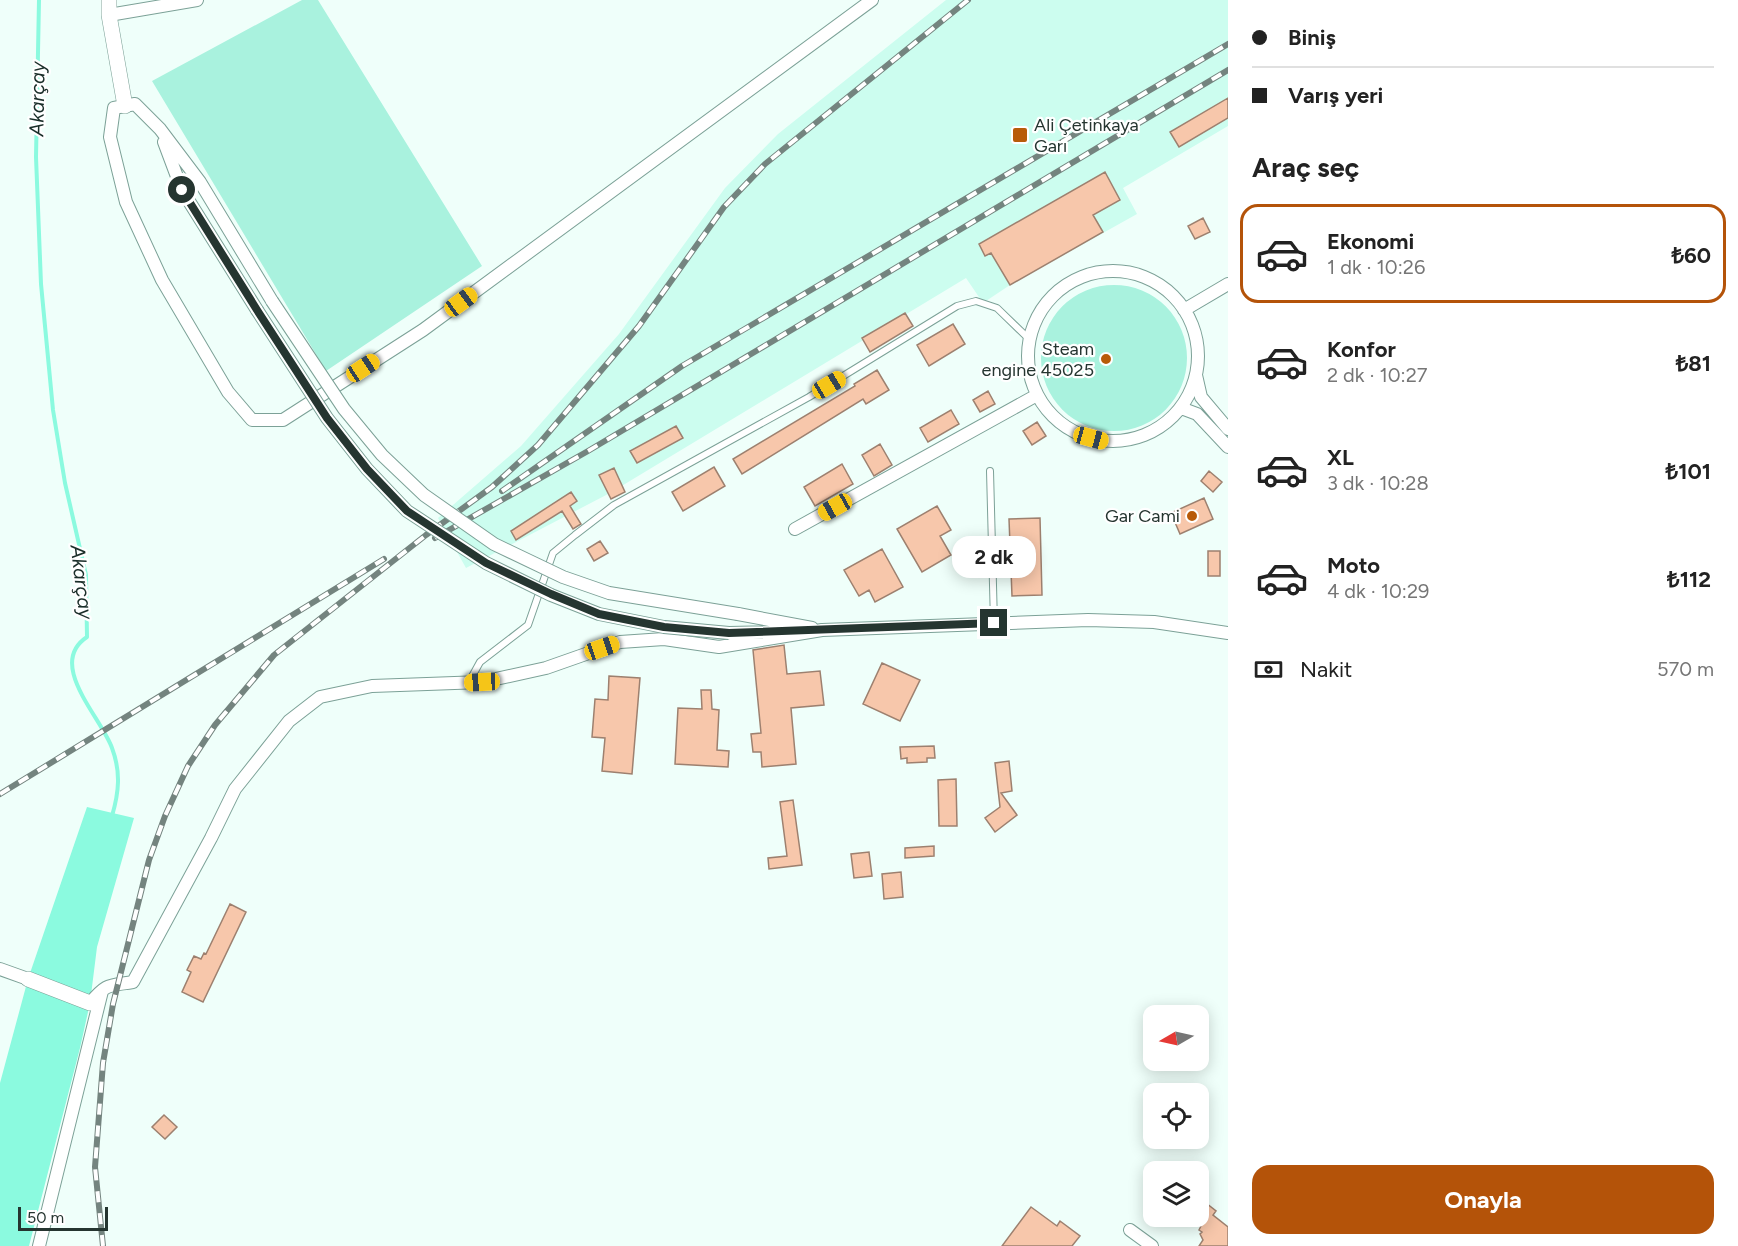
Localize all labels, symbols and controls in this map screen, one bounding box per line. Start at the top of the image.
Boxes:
text: Biniş [1288,24,1336,51]
water label: Akarçay [24,60,50,138]
text: Varış yeri [1288,82,1383,109]
place label: Ali Çetinkaya Garı [1034,114,1139,157]
marker: Ali Çetinkaya Garı [1011,126,1029,144]
text: Araç seç [1252,151,1359,184]
route start [168,176,195,203]
icon: car [1255,227,1309,281]
text: Ekonomi [1327,228,1414,255]
text: ₺60 [1671,242,1711,269]
text: 1 dk · 10:26 [1327,255,1425,279]
car [441,284,481,320]
icon: car [1255,335,1309,389]
text: Konfor [1327,336,1396,363]
place label: Steam engine 45025 [982,338,1094,381]
text: ₺81 [1676,350,1711,377]
car [343,351,383,385]
marker: Steam engine 45025 [1099,352,1113,366]
text: 2 dk · 10:27 [1327,363,1428,387]
car [809,368,849,402]
car [1071,425,1111,451]
icon: car [1255,443,1309,497]
text: XL [1327,444,1354,471]
text: ₺101 [1666,458,1711,485]
text: 3 dk · 10:28 [1327,471,1429,495]
car [815,490,855,524]
place label: Gar Cami [1105,505,1180,527]
marker: Gar Cami [1185,509,1199,523]
callout: 2 dk [952,536,1036,578]
water label: Akarçay [65,542,99,622]
text: 2 dk [975,545,1014,569]
icon: car [1255,551,1309,605]
text: Moto [1327,552,1380,579]
text: ₺112 [1667,566,1711,593]
text: 4 dk · 10:29 [1327,579,1429,603]
route end [980,609,1007,636]
car [582,634,622,662]
icon: cash [1252,653,1285,686]
text: Nakit [1300,656,1352,683]
text: 570 m [1657,657,1714,681]
car [464,672,500,692]
north arrow [1143,1005,1209,1071]
map controls [1143,1005,1209,1227]
button: locate [1143,1083,1209,1149]
button: layers [1143,1161,1209,1227]
button: Onayla [1252,1165,1714,1234]
scale bar [18,1204,108,1232]
text: 50 m [27,1208,64,1227]

